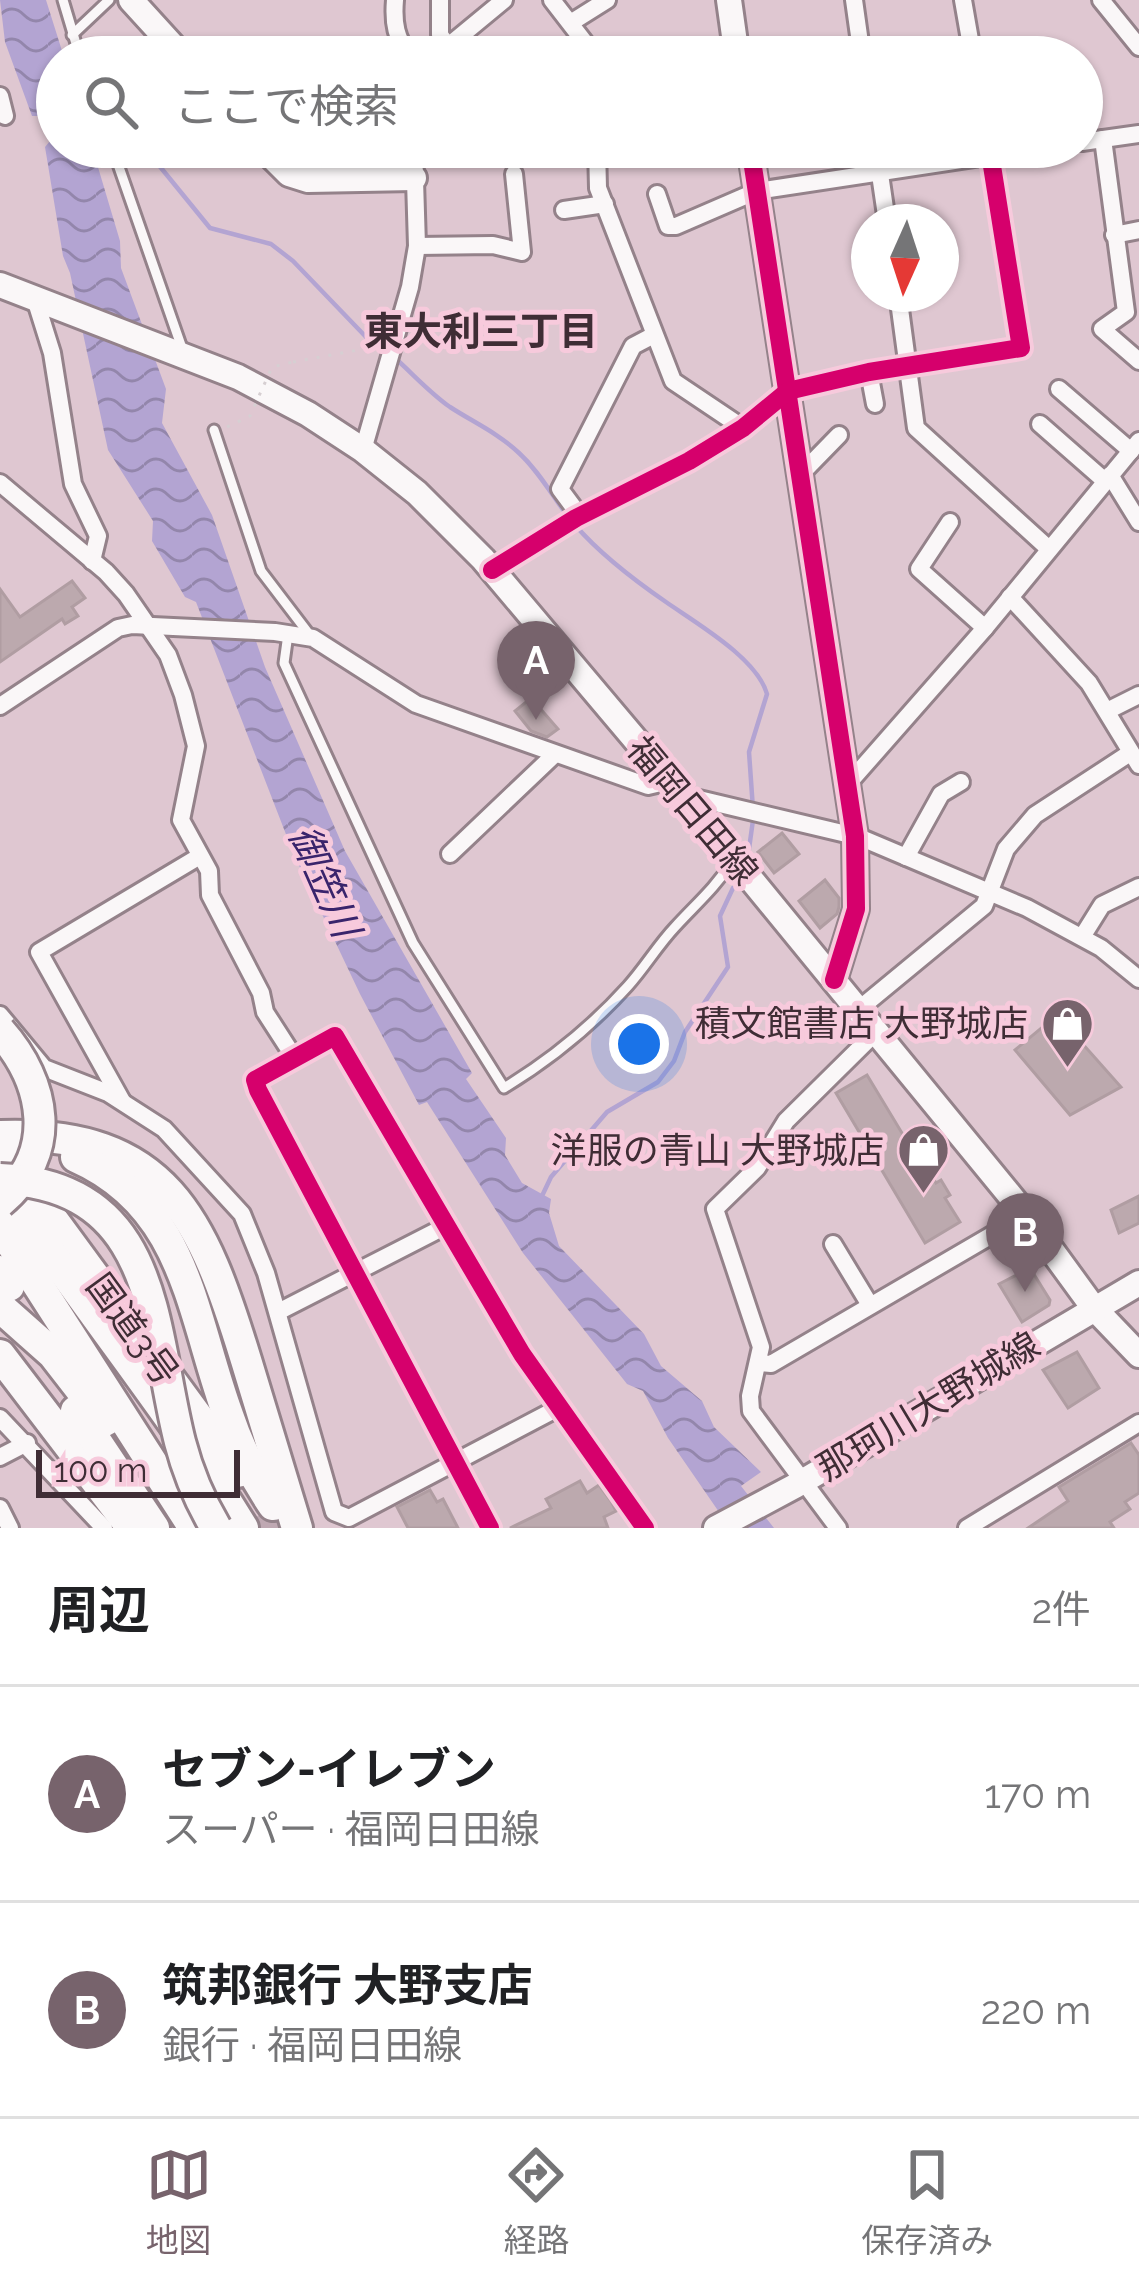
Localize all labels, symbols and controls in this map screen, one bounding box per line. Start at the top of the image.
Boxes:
search box [36,36,1103,168]
icon: search [78,69,144,135]
text: ここで検索 [174,80,399,133]
north arrow [851,204,959,312]
district label: 東大利三丁目 [364,308,598,354]
pin: A [497,621,575,720]
street label: 福岡日田線 [619,728,767,892]
water label: 御笠川 [280,818,371,947]
shop icon: 積文館書店 大野城店 [1039,995,1095,1069]
place label: 積文館書店 大野城店 [695,1002,1028,1044]
your location [609,1014,669,1074]
shop icon: 洋服の青山 大野城店 [895,1122,951,1196]
place label: 洋服の青山 大野城店 [551,1129,884,1171]
pin: B [986,1193,1064,1292]
street label: 国道3号 [79,1265,187,1393]
street label: 那珂川大野城線 [809,1323,1047,1489]
scale bar [36,1444,240,1497]
text: 100 m [54,1451,147,1490]
text: 周辺 [48,1580,150,1640]
text: 2件 [1032,1586,1091,1632]
text: セブン-イレブン [162,1743,496,1796]
text: A [74,1771,100,1817]
text: 170 m [984,1771,1091,1817]
text: スーパー · 福岡日田線 [162,1806,540,1852]
text: 筑邦銀行 大野支店 [162,1959,533,2012]
text: B [74,1987,100,2033]
text: 220 m [981,1987,1091,2033]
text: 銀行 · 福岡日田線 [162,2022,462,2068]
tab: 地図 [146,2142,212,2262]
tab: 経路 [503,2142,569,2262]
tab: 保存済み [861,2142,993,2262]

